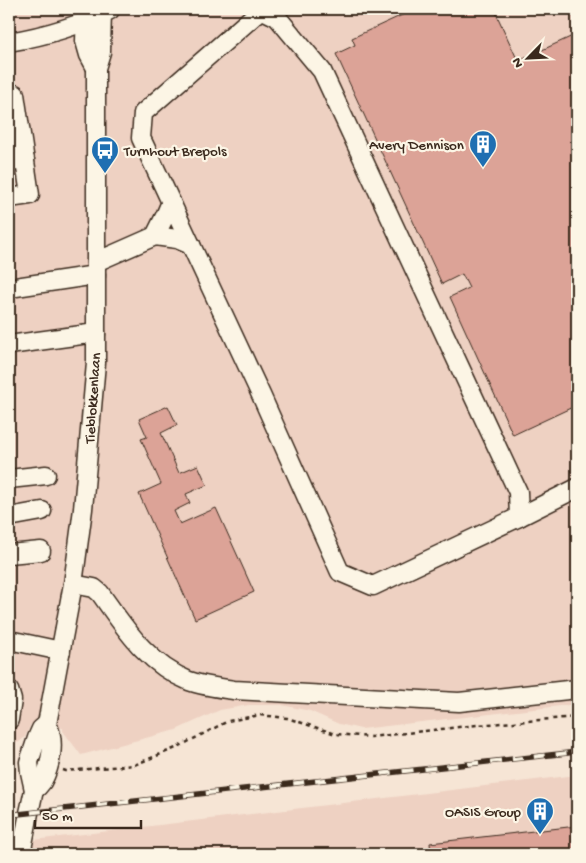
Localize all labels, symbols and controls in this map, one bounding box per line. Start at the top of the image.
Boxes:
north arrow [504,32,554,82]
text: N [509,55,528,70]
building icon: Avery Dennison [468,129,498,168]
bus stop icon: Turnhout Brepols [90,135,120,174]
place label: Avery Dennison [369,137,464,155]
place label: Turnhout Brepols [123,143,227,161]
street label: Tieblokkenlaan [82,352,106,445]
building icon: OASIS Group [525,796,555,835]
scale bar [35,798,141,830]
place label: OASIS Group [445,804,522,822]
text: 50 m [42,808,73,826]

